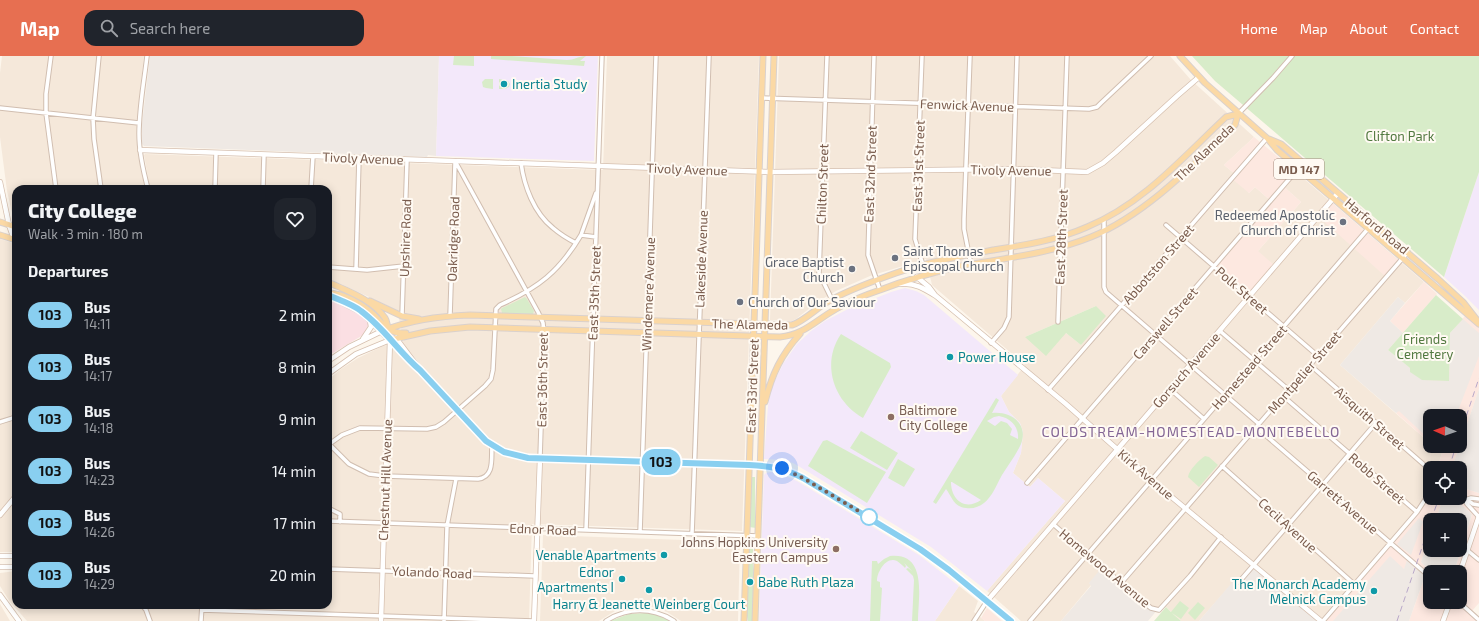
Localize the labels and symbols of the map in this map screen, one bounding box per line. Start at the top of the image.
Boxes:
place label: Inertia Study [512,76,587,92]
marker: Inertia Study [499,79,509,89]
street label: Fenwick Avenue [920,95,1014,115]
street label: East 31st Street [908,120,928,212]
street label: The Alameda [1171,120,1237,184]
street label: East 32nd Street [860,125,880,223]
park label: Clifton Park [1366,128,1435,144]
street label: Chilton Street [813,143,831,225]
street label: Tivoly Avenue [322,149,404,167]
road number: MD 147 [1274,159,1324,179]
street label: Tivoly Avenue [646,160,728,178]
street label: Tivoly Avenue [970,161,1052,179]
street label: East 28th Street [1051,189,1071,285]
street label: Harford Road [1342,195,1412,257]
street label: Oakridge Road [444,196,462,282]
street label: Upshire Road [396,199,414,277]
place label: Redeemed Apostolic Church of Christ [1215,207,1335,238]
street label: Lakeside Avenue [691,210,711,308]
marker: Redeemed Apostolic Church of Christ [1338,217,1348,227]
street label: Abbotston Street [1119,221,1197,307]
street label: Windemere Avenue [638,237,658,351]
place label: Saint Thomas Episcopal Church [903,243,1004,274]
street label: East 35th Street [584,245,604,341]
marker: Saint Thomas Episcopal Church [890,253,900,263]
place label: Grace Baptist Church [765,254,844,285]
street label: Polk Street [1212,263,1272,317]
marker: Grace Baptist Church [847,264,857,274]
street label: Carswell Street [1129,284,1201,362]
place label: Church of Our Saviour [748,294,876,310]
marker: Church of Our Saviour [735,297,745,307]
street label: The Alameda [712,315,788,333]
street label: Homestead Street [1208,321,1290,412]
street label: Montpelier Street [1264,328,1344,416]
street label: Gorsuch Avenue [1149,329,1223,411]
park label: Friends Cemetery [1397,331,1454,362]
street label: East 36th Street [533,332,551,428]
street label: East 33rd Street [742,338,762,434]
place label: Power House [958,349,1036,365]
marker: Power House [945,352,955,362]
street label: Aisquith Street [1332,383,1408,453]
place label: Baltimore City College [899,402,968,433]
north arrow [1423,409,1467,453]
marker: Baltimore City College [886,412,896,422]
street label: Chestnut Hill Avenue [375,419,395,541]
district label: COLDSTREAM-HOMESTEAD-MONTEBELLO [1042,423,1340,440]
street label: Kirk Avenue [1115,445,1177,503]
line badge: 103 [638,449,684,475]
street label: Robb Street [1346,449,1408,507]
your location [772,458,792,478]
street label: Garrett Avenue [1304,467,1382,537]
street label: Cecil Avenue [1255,494,1321,556]
unlabelled marker [860,508,878,526]
street label: Ednor Road [509,520,577,538]
street label: Homewood Avenue [1056,525,1154,611]
place label: Johns Hopkins University Eastern Campus [681,534,828,565]
marker: Johns Hopkins University Eastern Campus [831,544,841,554]
place label: Venable Apartments [536,547,656,563]
marker: Venable Apartments [659,550,669,560]
street label: Yolando Road [392,563,472,581]
place label: Ednor Apartments I [537,564,614,595]
marker: Ednor Apartments I [617,574,627,584]
place label: Babe Ruth Plaza [758,574,854,590]
place label: The Monarch Academy Melnick Campus [1232,576,1366,607]
marker: Babe Ruth Plaza [745,577,755,587]
marker: Harry & Jeanette Weinberg Court [644,585,654,595]
marker: The Monarch Academy Melnick Campus [1369,586,1379,596]
place label: Harry & Jeanette Weinberg Court [552,596,746,612]

